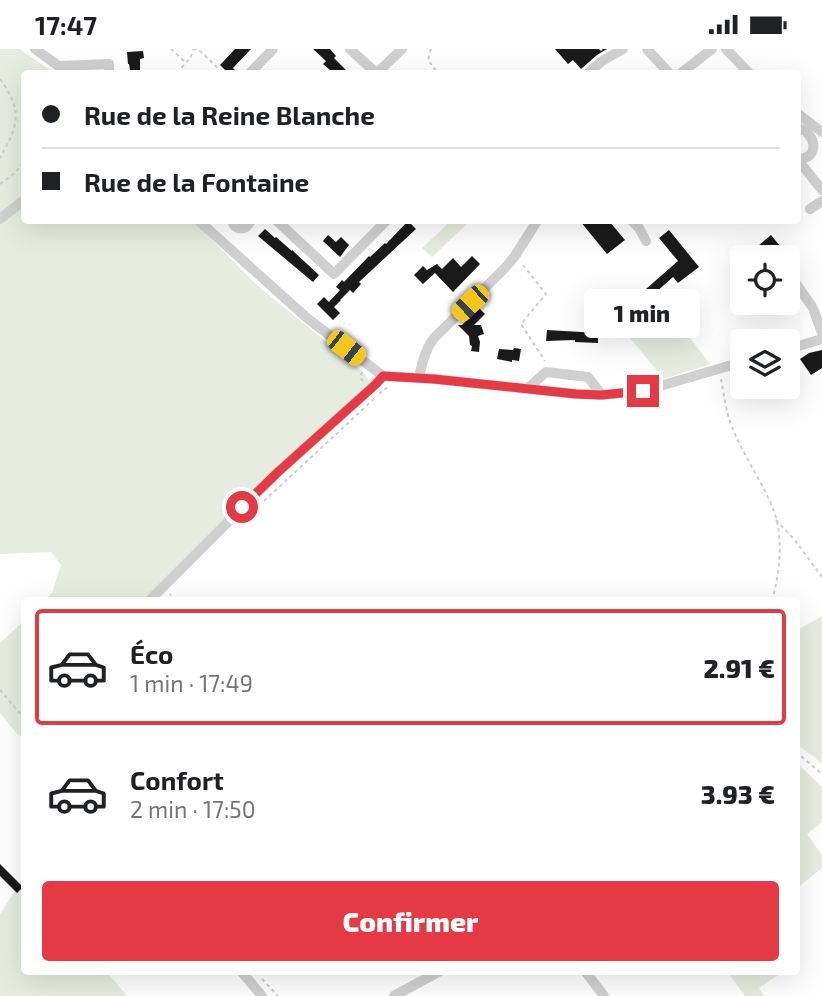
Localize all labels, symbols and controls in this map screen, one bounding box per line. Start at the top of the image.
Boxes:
text: 17:47 [35,9,97,40]
text: Rue de la Reine Blanche [84,99,375,130]
text: Rue de la Fontaine [84,166,309,197]
map controls [730,245,800,399]
button: locate [730,245,800,315]
car [448,281,493,325]
callout: 1 min [585,289,701,339]
text: 1 min [614,299,670,327]
car [323,327,370,369]
button: layers [730,329,800,399]
route end [627,375,659,407]
route start [226,491,258,523]
icon: car [46,636,109,699]
text: Éco [130,638,173,669]
text: 2.91 € [703,652,775,683]
text: 1 min · 17:49 [130,669,253,697]
icon: car [46,762,109,825]
text: Confort [130,764,224,795]
text: 3.93 € [701,778,775,809]
text: 2 min · 17:50 [130,795,256,823]
button: Confirmer [42,881,779,961]

